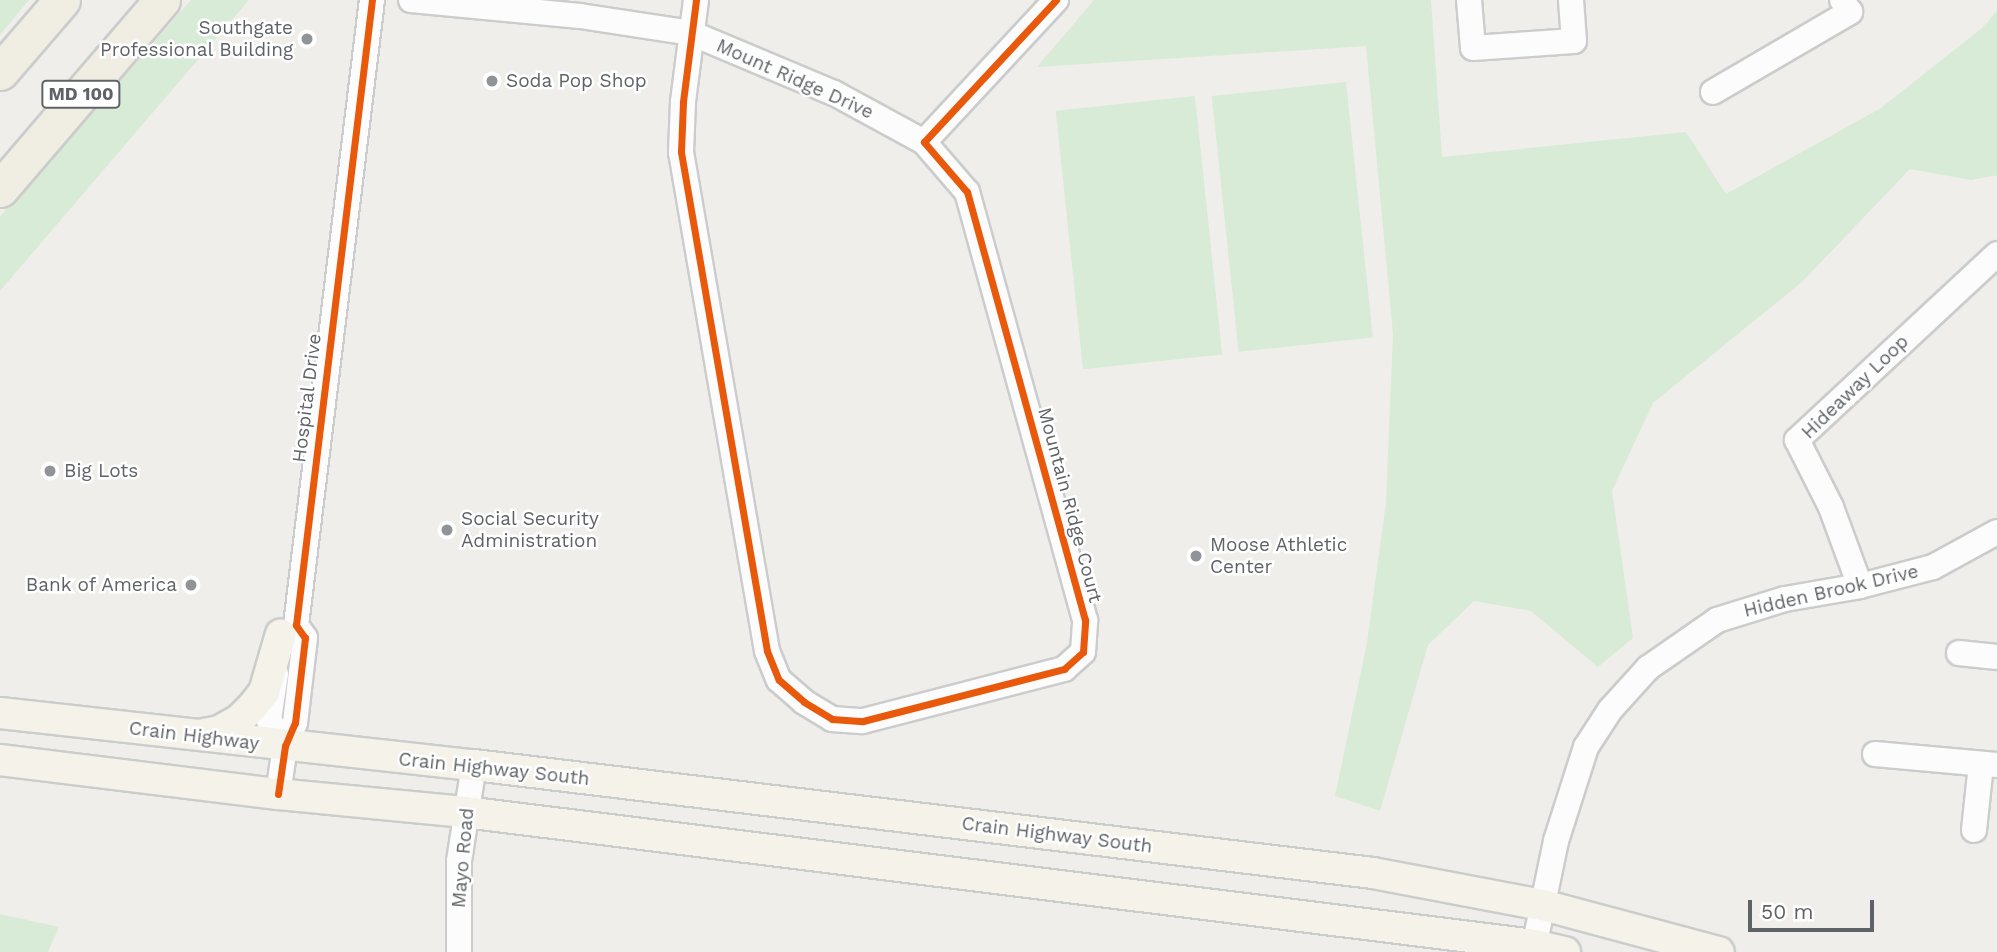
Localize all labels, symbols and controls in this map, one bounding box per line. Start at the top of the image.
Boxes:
place label: Southgate Professional Building [99,17,293,61]
marker: Southgate Professional Building [299,31,315,47]
street label: Mount Ridge Drive [713,34,877,124]
place label: Soda Pop Shop [506,70,647,92]
marker: Soda Pop Shop [484,73,500,89]
road number: MD 100 [41,80,121,108]
street label: Hideaway Loop [1797,330,1913,444]
street label: Hospital Drive [288,332,326,464]
street label: Mountain Ridge Court [1033,405,1107,605]
place label: Big Lots [64,460,138,482]
marker: Big Lots [42,463,58,479]
place label: Social Security Administration [461,508,599,552]
marker: Social Security Administration [439,522,455,538]
place label: Moose Athletic Center [1210,534,1348,578]
marker: Moose Athletic Center [1188,548,1204,564]
street label: Hidden Brook Drive [1741,560,1921,622]
place label: Bank of America [24,574,177,596]
marker: Bank of America [183,577,199,593]
street label: Crain Highway [128,717,260,755]
street label: Crain Highway South [397,748,591,790]
street label: Mayo Road [447,807,479,909]
street label: Crain Highway South [960,812,1154,858]
scale bar [1752,886,1878,930]
text: 50 m [1761,899,1813,924]

